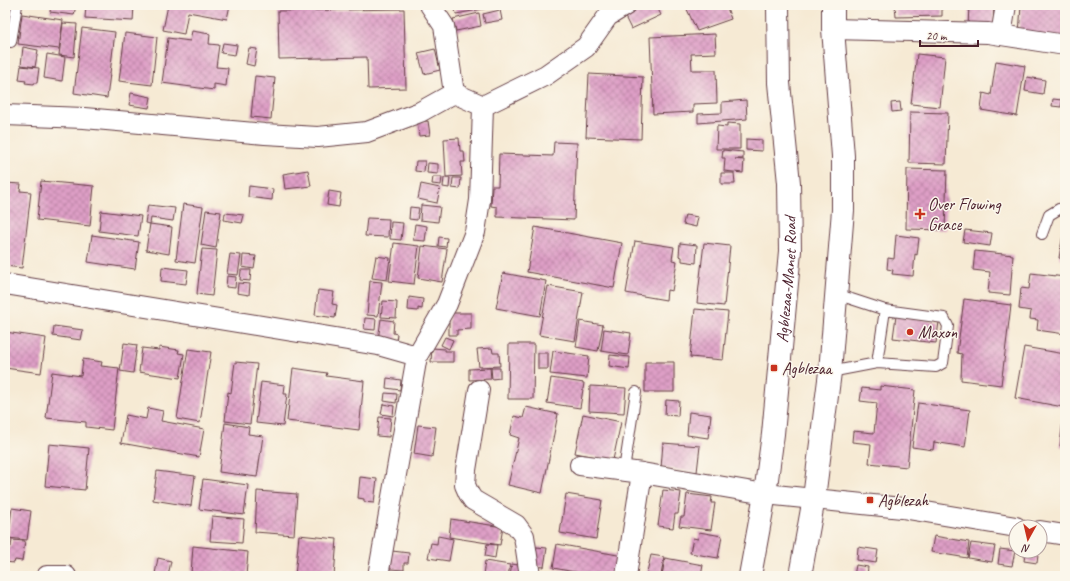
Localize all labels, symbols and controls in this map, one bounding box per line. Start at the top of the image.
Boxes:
scale bar [920,22,978,48]
text: 20 m [926,28,948,44]
place label: Over Flowing Grace [928,194,1002,235]
marker: Over Flowing Grace [915,209,925,219]
street label: Agblezaa-Manet Road [772,214,801,343]
place label: Maxon [918,322,958,343]
marker: Maxon [905,327,915,337]
place label: Agblezaa [782,358,834,379]
marker: Agblezaa [769,363,779,373]
place label: Agblezah [878,490,930,511]
marker: Agblezah [865,495,875,505]
north arrow [1008,519,1048,559]
text: N [1020,541,1031,556]

